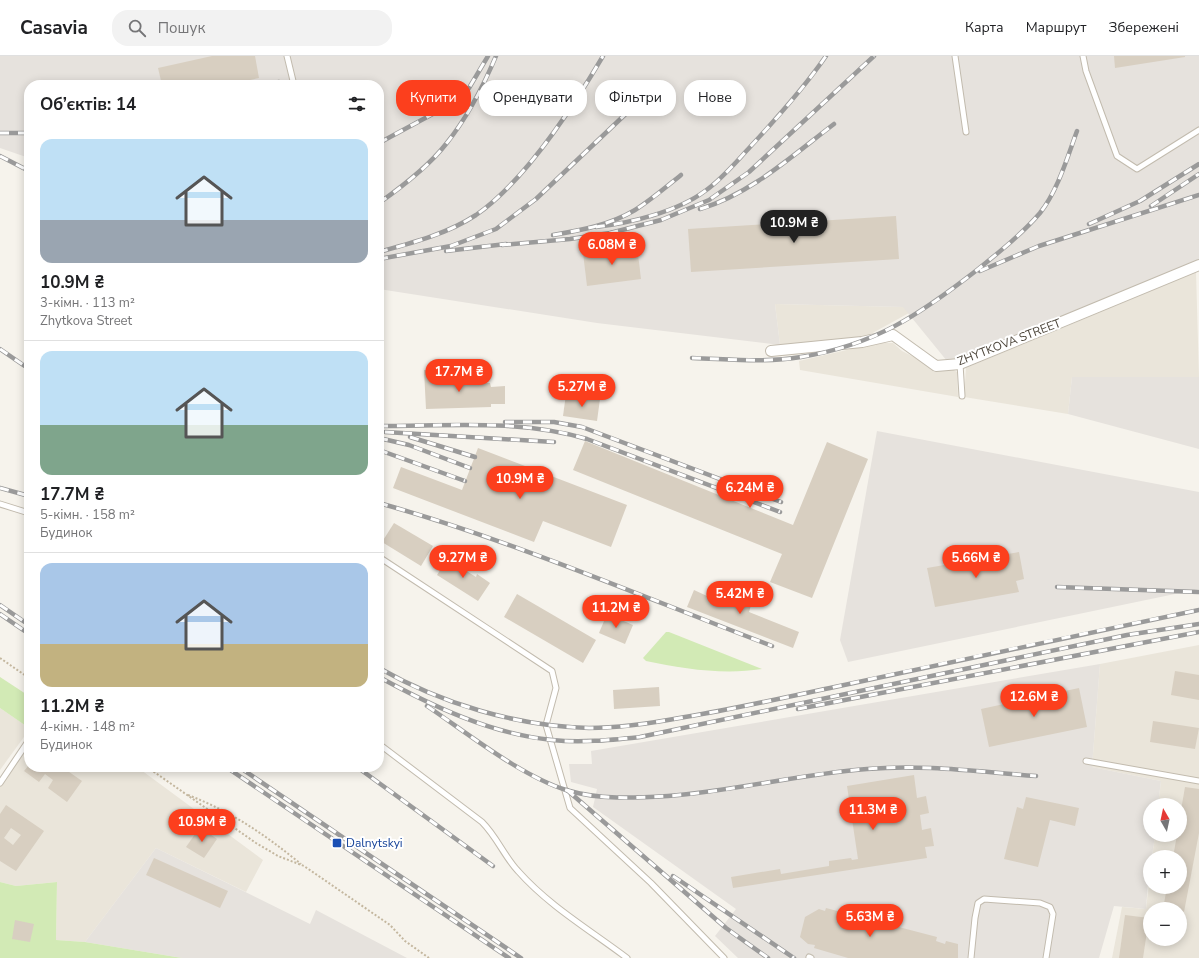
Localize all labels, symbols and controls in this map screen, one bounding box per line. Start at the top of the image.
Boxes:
search box [112,10,392,46]
text: Casavia [20,15,88,41]
icon: search [126,17,148,39]
text: Пошук [158,18,205,38]
text: Карта [965,18,1004,37]
text: Маршрут [1026,18,1086,37]
text: Збережені [1108,18,1179,37]
chip: Купити [396,80,471,116]
chip: Орендувати [479,80,587,116]
chip: Фільтри [595,80,676,116]
chip: Нове [684,80,746,116]
text: Об’єктів: 14 [40,93,136,116]
icon: filters [346,93,368,115]
icon: home [168,165,240,237]
pin: 10.9M ₴ [757,210,831,244]
text: 10.9M ₴ [769,214,819,232]
pin: 6.08M ₴ [575,232,649,266]
text: 6.08M ₴ [587,236,637,254]
text: 10.9M ₴ [40,271,104,294]
text: 3-кімн. · 113 m² [40,294,135,312]
text: Zhytkova Street [40,312,132,330]
street label: ZHYTKOVA STREET [955,315,1064,369]
pin: 17.7M ₴ [422,359,496,393]
text: 17.7M ₴ [434,363,484,381]
pin: 5.27M ₴ [545,374,619,408]
icon: home [168,377,240,449]
text: 5.27M ₴ [557,378,607,396]
pin: 10.9M ₴ [483,466,557,500]
text: 10.9M ₴ [495,470,545,488]
pin: 6.24M ₴ [713,475,787,509]
text: 6.24M ₴ [725,479,775,497]
text: 17.7M ₴ [40,483,104,506]
text: 5-кімн. · 158 m² [40,506,135,524]
text: Будинок [40,524,92,542]
pin: 9.27M ₴ [426,545,500,579]
pin: 5.66M ₴ [939,545,1013,579]
text: 9.27M ₴ [438,549,488,567]
text: 5.66M ₴ [951,549,1001,567]
pin: 5.42M ₴ [703,581,777,615]
text: 5.42M ₴ [715,585,765,603]
icon: home [168,589,240,661]
pin: 11.2M ₴ [579,595,653,629]
text: 11.2M ₴ [591,599,641,617]
pin: 12.6M ₴ [997,684,1071,718]
text: 12.6M ₴ [1009,688,1059,706]
text: 11.2M ₴ [40,695,104,718]
text: 4-кімн. · 148 m² [40,718,135,736]
text: Будинок [40,736,92,754]
pin: 11.3M ₴ [836,797,910,831]
north arrow [1143,798,1187,842]
map controls [1143,798,1187,946]
text: 11.3M ₴ [848,801,898,819]
pin: 10.9M ₴ [165,809,239,843]
text: 10.9M ₴ [177,813,227,831]
place label: Dalnytskyi [346,835,403,851]
marker: Dalnytskyi [331,837,343,849]
button: + [1143,850,1187,894]
button: − [1143,902,1187,946]
pin: 5.63M ₴ [833,904,907,938]
text: 5.63M ₴ [845,908,895,926]

